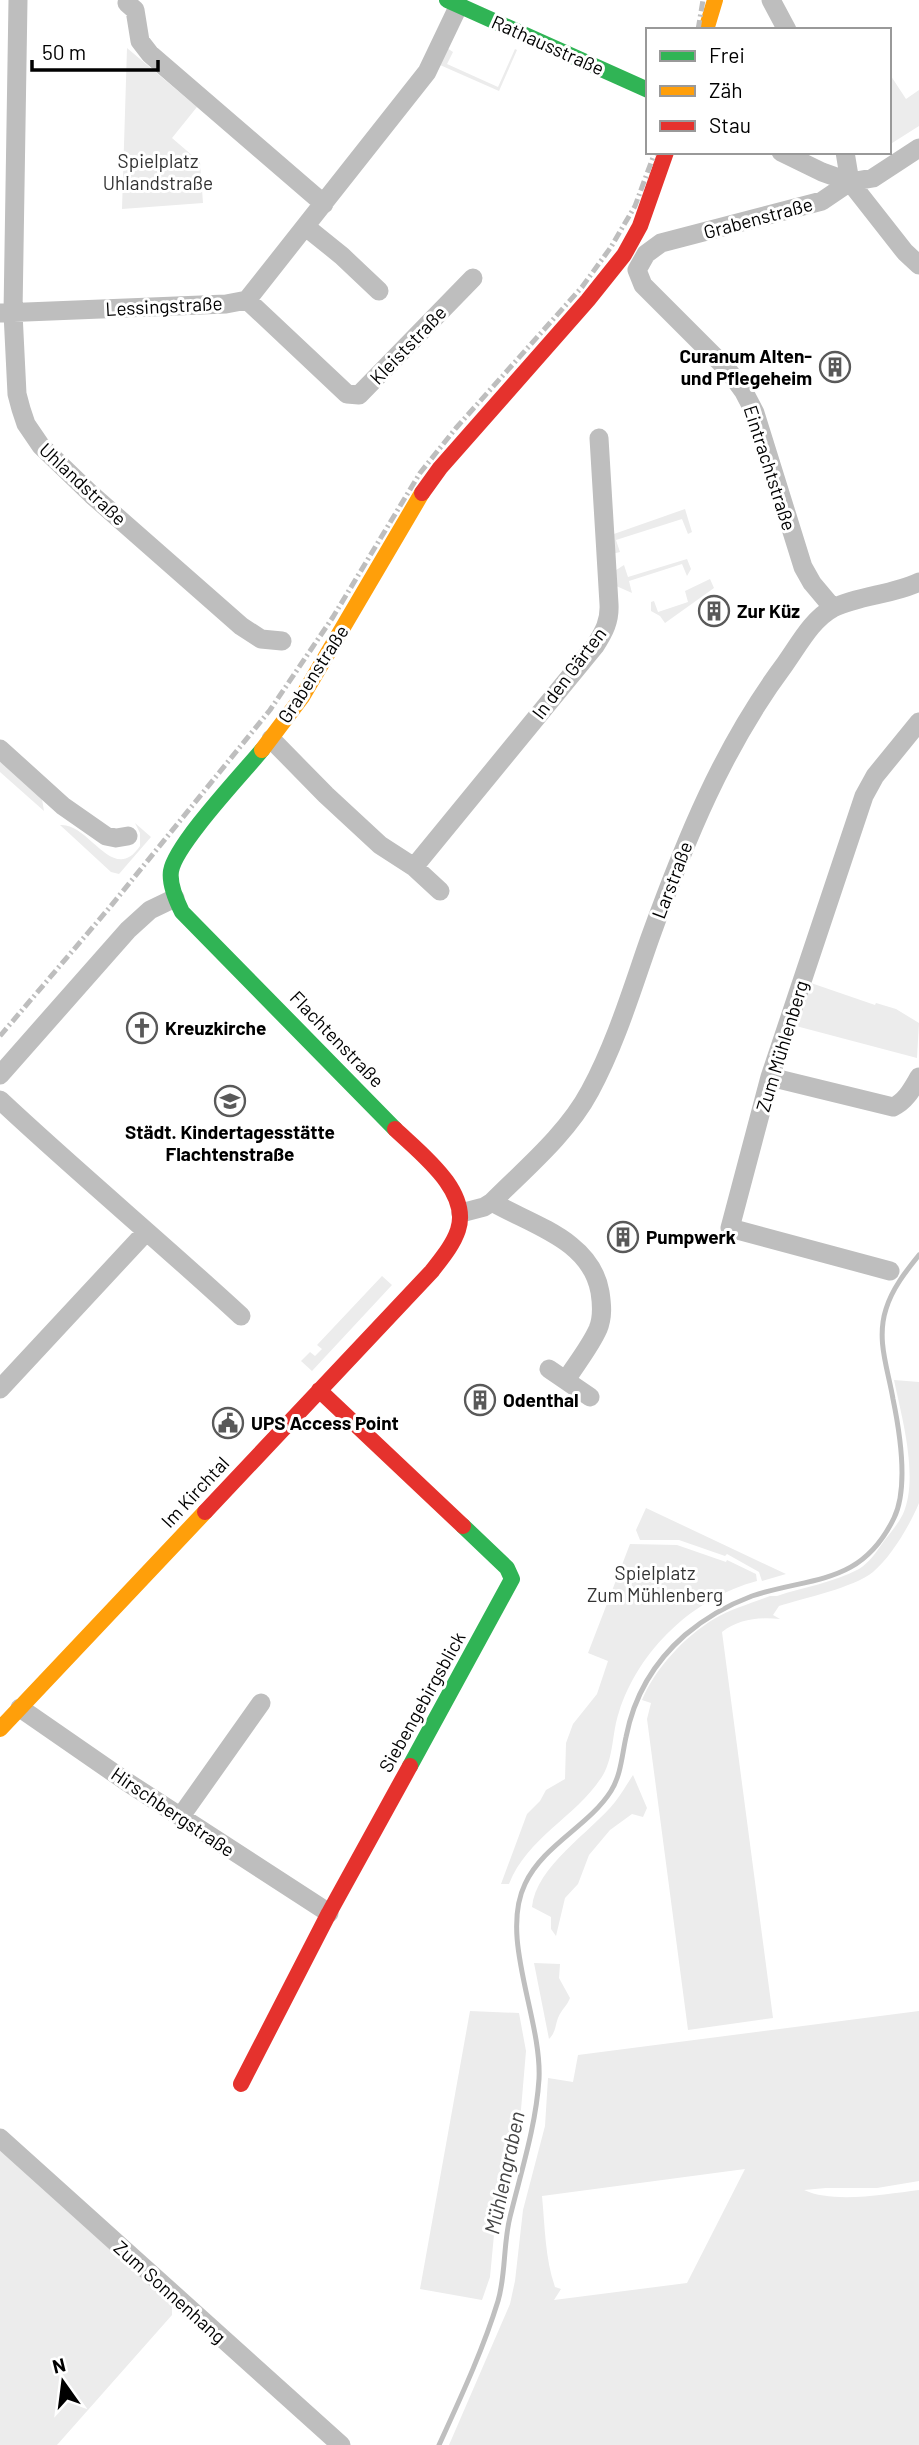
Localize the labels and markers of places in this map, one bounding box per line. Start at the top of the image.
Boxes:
place label: Curanum Alten- und Pflegeheim [680,344,812,389]
building icon: Curanum Alten- und Pflegeheim [818,350,852,384]
building icon: Zur Küz [697,594,731,628]
place label: Zur Küz [737,599,800,622]
church icon: Kreuzkirche [125,1011,159,1045]
place label: Kreuzkirche [165,1016,266,1039]
school or university icon: Städt. Kindertagesstätte Flachtenstraße [213,1084,247,1118]
place label: Städt. Kindertagesstätte Flachtenstraße [125,1120,335,1165]
building icon: Pumpwerk [606,1220,640,1254]
place label: Pumpwerk [646,1225,736,1248]
building icon: Odenthal [463,1383,497,1417]
place label: Odenthal [503,1388,579,1411]
public building icon: UPS Access Point [211,1406,245,1440]
place label: UPS Access Point [251,1411,399,1434]

